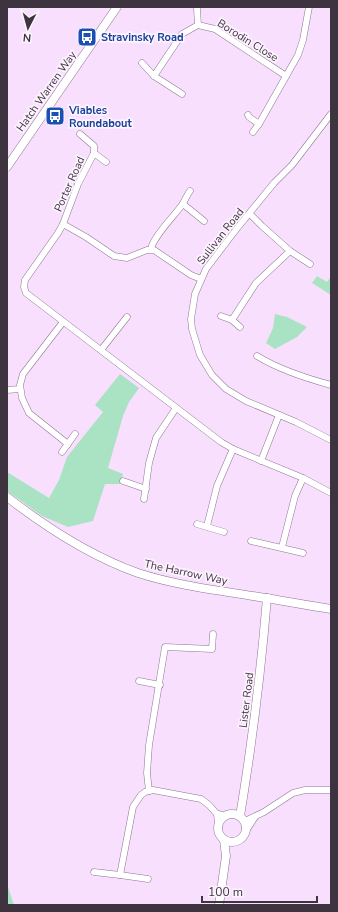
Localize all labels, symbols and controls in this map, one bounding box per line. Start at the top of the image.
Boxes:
north arrow [8,8,48,48]
street label: Borodin Close [214,16,281,65]
bus stop icon: Stravinsky Road [76,26,98,48]
text: N [22,30,32,45]
place label: Stravinsky Road [101,30,184,45]
street label: Hatch Warren Way [13,48,80,135]
place label: Viables Roundabout [68,103,132,131]
bus stop icon: Viables Roundabout [44,105,66,127]
street label: Porter Road [51,154,88,214]
street label: Sullivan Road [194,205,247,268]
street label: The Harrow Way [143,556,229,589]
street label: Lister Road [236,671,257,729]
scale bar [202,878,317,904]
text: 100 m [208,884,243,900]

